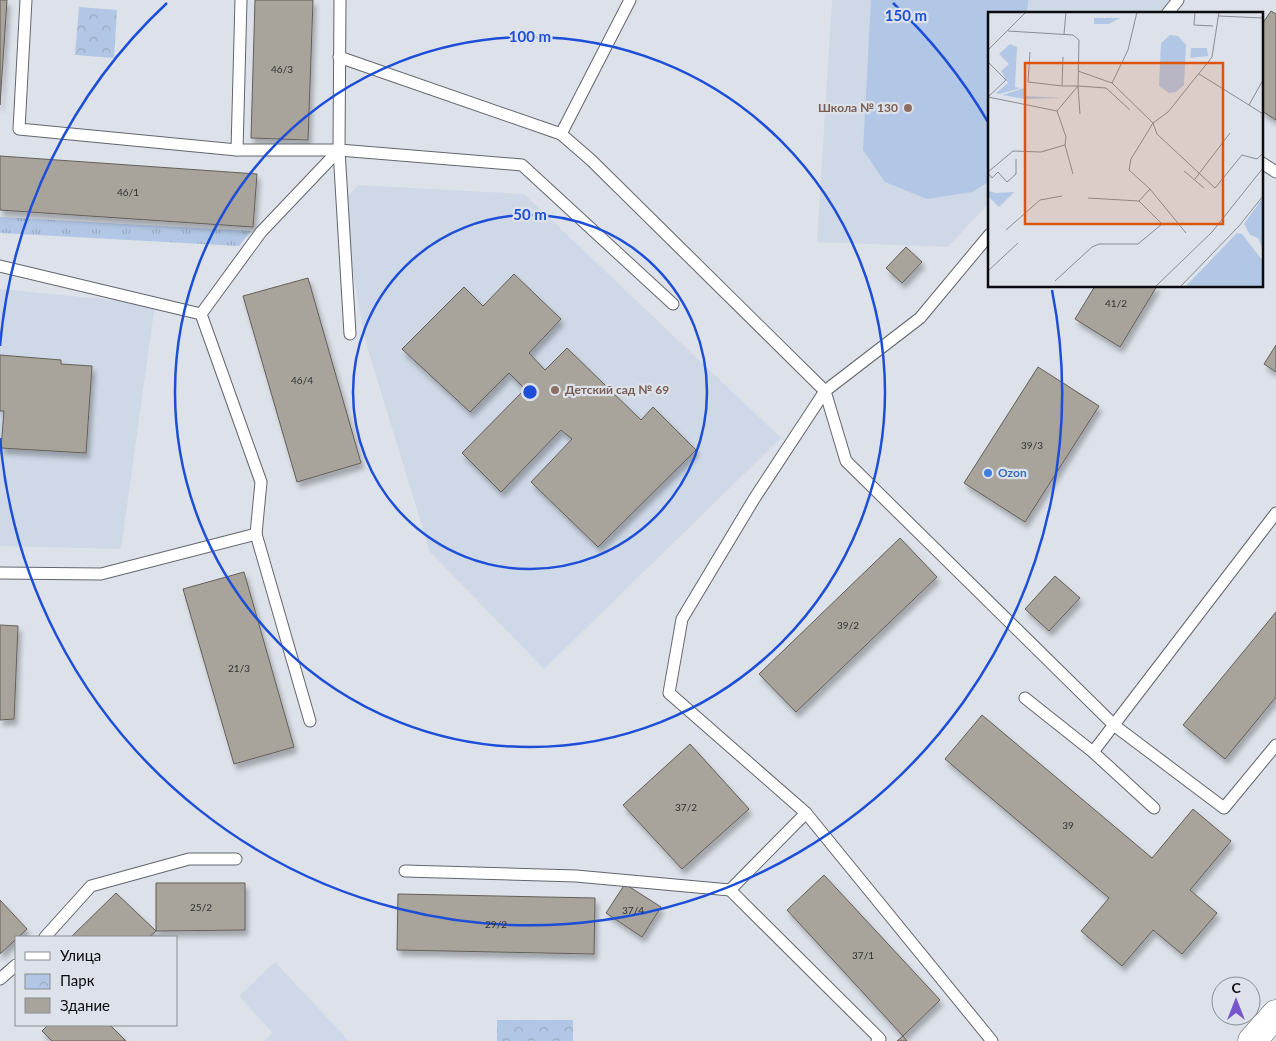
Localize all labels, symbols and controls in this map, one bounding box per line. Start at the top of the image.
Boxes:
text: 150 m [885,6,927,24]
inset map [988,12,1264,288]
text: 100 m [509,27,551,45]
house number: 46/3 [271,63,293,75]
place label: Школа № 130 [818,100,898,115]
marker: Школа № 130 [902,102,914,114]
house number: 46/1 [117,186,139,198]
text: 50 m [513,205,547,223]
house number: 41/2 [1105,297,1127,309]
house number: 46/4 [291,374,313,386]
place label: Детский сад № 69 [565,382,669,397]
centre of rings [521,383,539,401]
marker: Детский сад № 69 [549,384,561,396]
house number: 39/3 [1021,439,1043,451]
place label: Ozon [998,465,1027,480]
marker: Ozon [982,467,994,479]
house number: 39/2 [837,619,859,631]
house number: 21/3 [228,662,250,674]
house number: 37/2 [675,801,697,813]
house number: 39 [1062,819,1074,831]
house number: 25/2 [190,901,212,913]
house number: 37/4 [622,904,644,916]
house number: 29/2 [485,918,507,930]
legend [15,936,178,1026]
text: Улица [60,946,101,964]
house number: 37/1 [852,949,874,961]
text: Парк [60,971,95,989]
north arrow [1211,976,1261,1026]
text: С [1231,979,1241,996]
text: Здание [60,996,110,1014]

